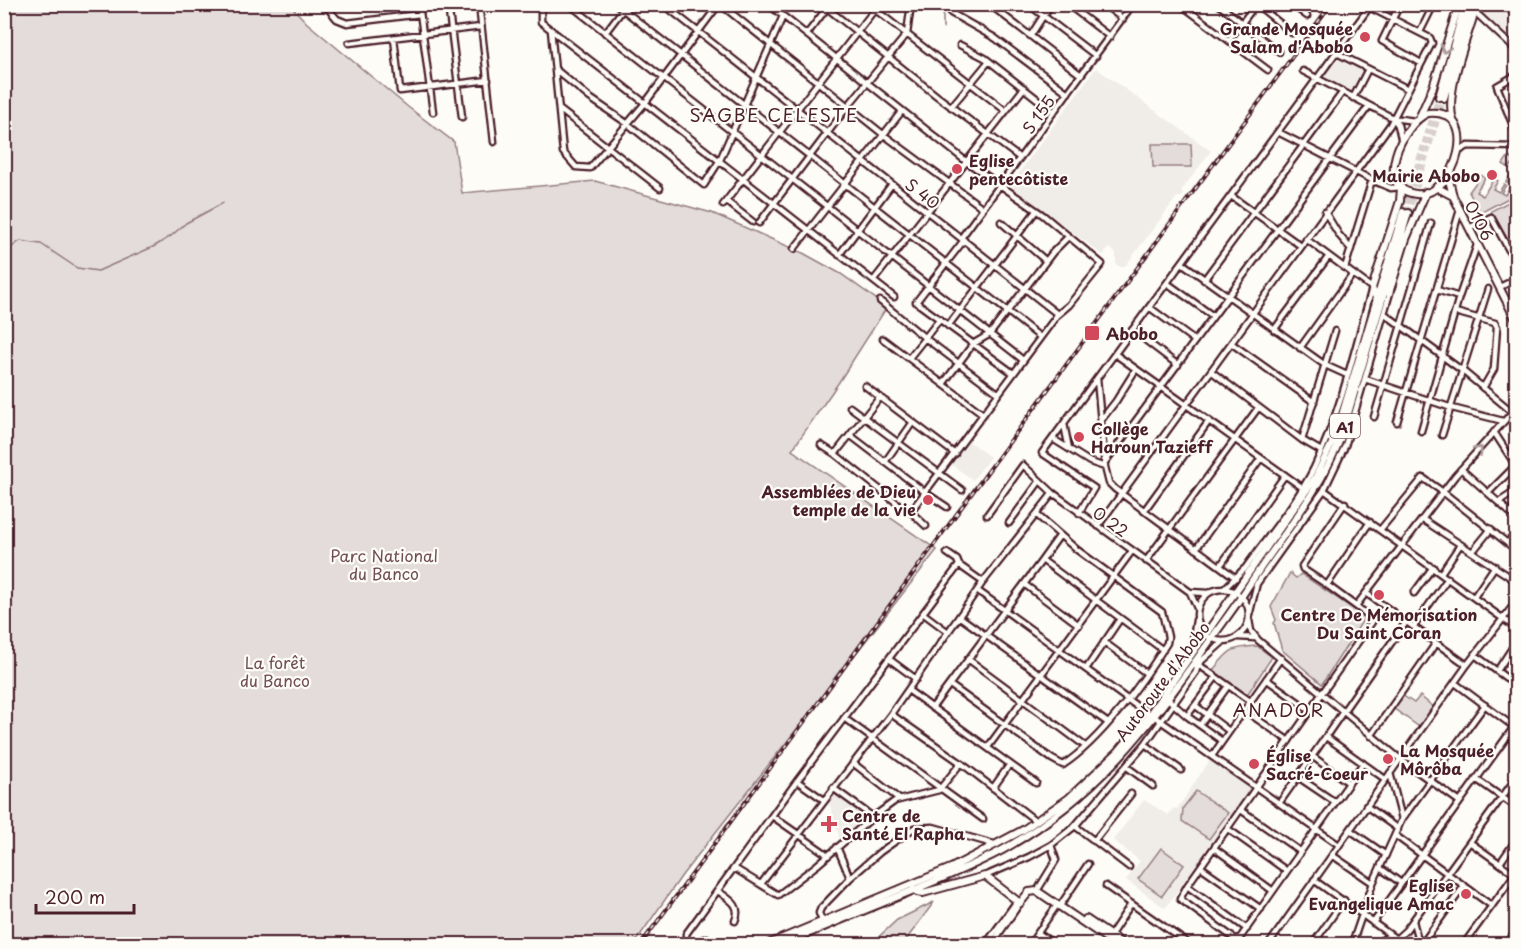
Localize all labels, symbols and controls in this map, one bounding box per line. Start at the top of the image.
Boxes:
place label: Grande Mosquée Salam d'Abobo [1220,16,1353,58]
marker: Grande Mosquée Salam d'Abobo [1358,30,1372,44]
one-way arrow [1440,43,1452,54]
street label: S 155 [1016,90,1060,138]
district label: SAGBE CELESTE [690,101,858,128]
place label: Eglise pentecôtiste [969,148,1068,190]
marker: Eglise pentecôtiste [950,162,964,176]
place label: Mairie Abobo [1372,163,1480,187]
marker: Mairie Abobo [1485,168,1499,182]
street label: S 40 [901,172,945,214]
street label: O106 [1460,196,1500,244]
place label: Abobo [1106,321,1158,345]
marker: Abobo [1083,324,1101,342]
road number: A1 [1330,414,1360,438]
place label: Collège Haroun Tazieff [1091,416,1214,458]
marker: Collège Haroun Tazieff [1072,430,1086,444]
one-way arrow [1472,446,1483,457]
place label: Assemblées de Dieu temple de la vie [760,479,916,521]
marker: Assemblées de Dieu temple de la vie [921,493,935,507]
street label: O 22 [1088,500,1134,542]
park label: Parc National du Banco [330,543,438,585]
marker: Centre De Mémorisation Du Saint Coran [1372,588,1386,602]
place label: Centre De Mémorisation Du Saint Coran [1281,602,1478,644]
street label: Autoroute d'Abobo [1109,616,1215,746]
park label: La forêt du Banco [240,650,310,692]
district label: ANADOR [1233,696,1325,723]
place label: La Mosquée Môrôba [1400,738,1494,780]
place label: Église Sacré-Coeur [1266,743,1369,785]
marker: La Mosquée Môrôba [1381,752,1395,766]
marker: Église Sacré-Coeur [1247,757,1261,771]
place label: Centre de Santé El Rapha [842,803,965,845]
marker: Centre de Santé El Rapha [820,815,838,833]
place label: Eglise Evangelique Amac [1309,873,1454,915]
scale bar [36,877,134,915]
text: 200 m [45,883,105,910]
marker: Eglise Evangelique Amac [1459,887,1473,901]

